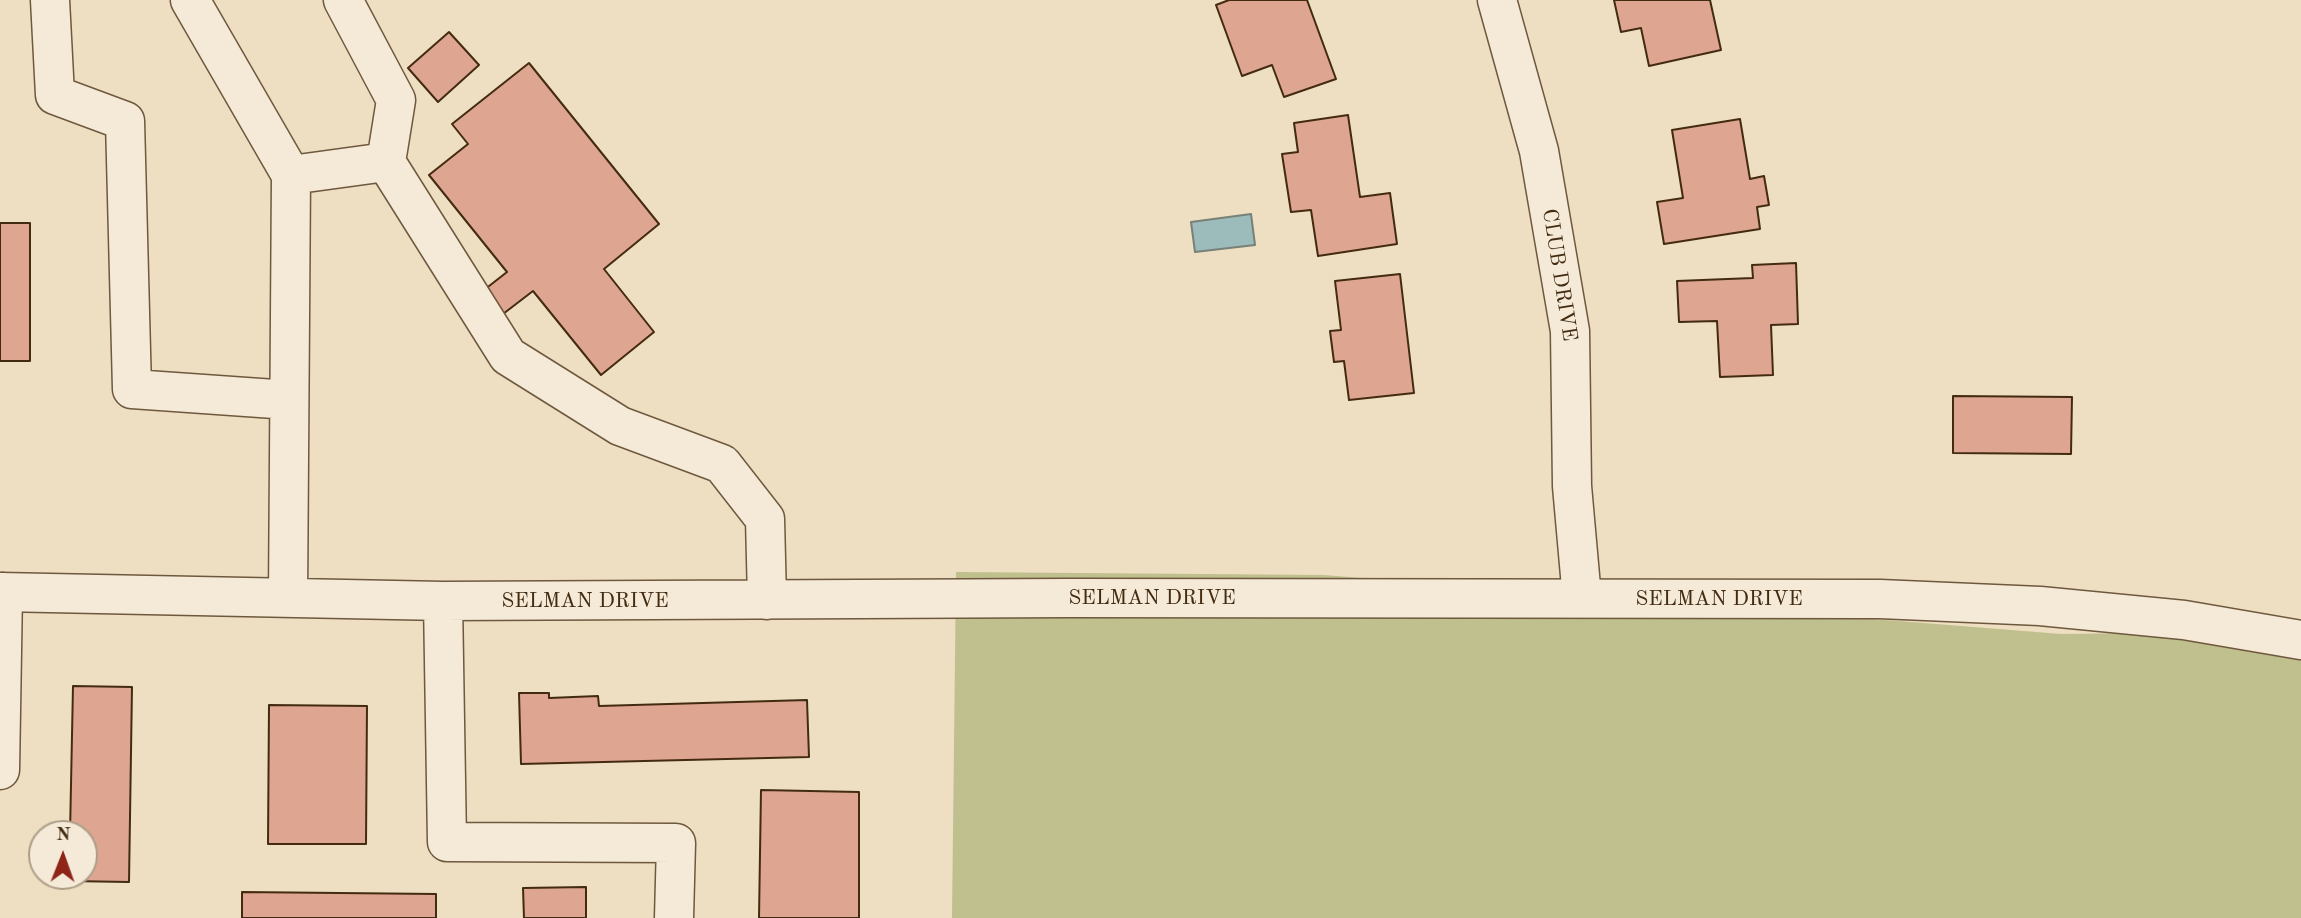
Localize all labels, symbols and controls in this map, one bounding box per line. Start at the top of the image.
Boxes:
street label: CLUB DRIVE [1536,207,1582,343]
street label: SELMAN DRIVE [1068,585,1236,611]
street label: SELMAN DRIVE [1635,586,1803,612]
street label: SELMAN DRIVE [501,588,669,614]
north arrow [28,820,98,890]
text: N [56,826,71,845]

